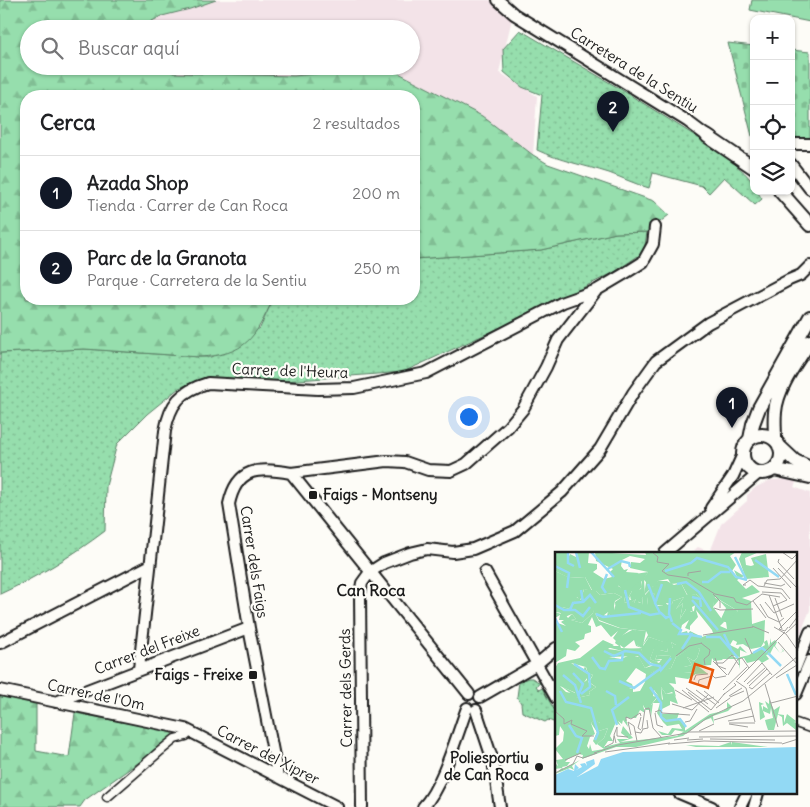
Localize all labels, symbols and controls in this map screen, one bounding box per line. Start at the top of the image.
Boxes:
map controls [750,15,795,195]
button: + [750,15,795,60]
search box [20,20,420,75]
street label: Carretera de la Sentiu [567,22,702,117]
icon: search [38,34,66,62]
text: Buscar aquí [78,36,179,60]
button: − [750,60,795,105]
pin: 2 [597,91,629,132]
button: locate [750,105,795,150]
text: Cerca [40,109,95,136]
text: 2 resultados [312,113,400,133]
button: layers [750,150,795,195]
text: Azada Shop [87,171,189,195]
text: 1 [53,183,59,203]
text: 200 m [352,183,400,203]
text: Tienda · Carrer de Can Roca [87,195,288,215]
text: Parc de la Granota [87,246,247,270]
text: 2 [52,258,60,278]
text: 250 m [354,258,400,278]
text: Parque · Carretera de la Sentiu [87,270,307,290]
street label: Carrer de l'Heura [231,359,349,382]
pin: 1 [716,387,748,428]
your location [456,404,482,430]
place label: Faigs - Montseny [323,485,438,505]
marker: Faigs - Montseny [307,489,319,501]
street label: Carrer dels Faigs [236,504,273,620]
inset map [555,552,798,794]
district label: Can Roca [337,580,405,600]
street label: Carrer del Freixe [91,621,202,678]
street label: Carrer dels Gerds [335,628,356,748]
place label: Faigs - Freixe [155,665,243,685]
marker: Faigs - Freixe [247,669,259,681]
street label: Carrer de l'Om [46,675,147,714]
street label: Carrer del Xiprer [214,720,323,789]
place label: Poliesportiu de Can Roca [444,748,529,784]
marker: Poliesportiu de Can Roca [533,761,545,773]

